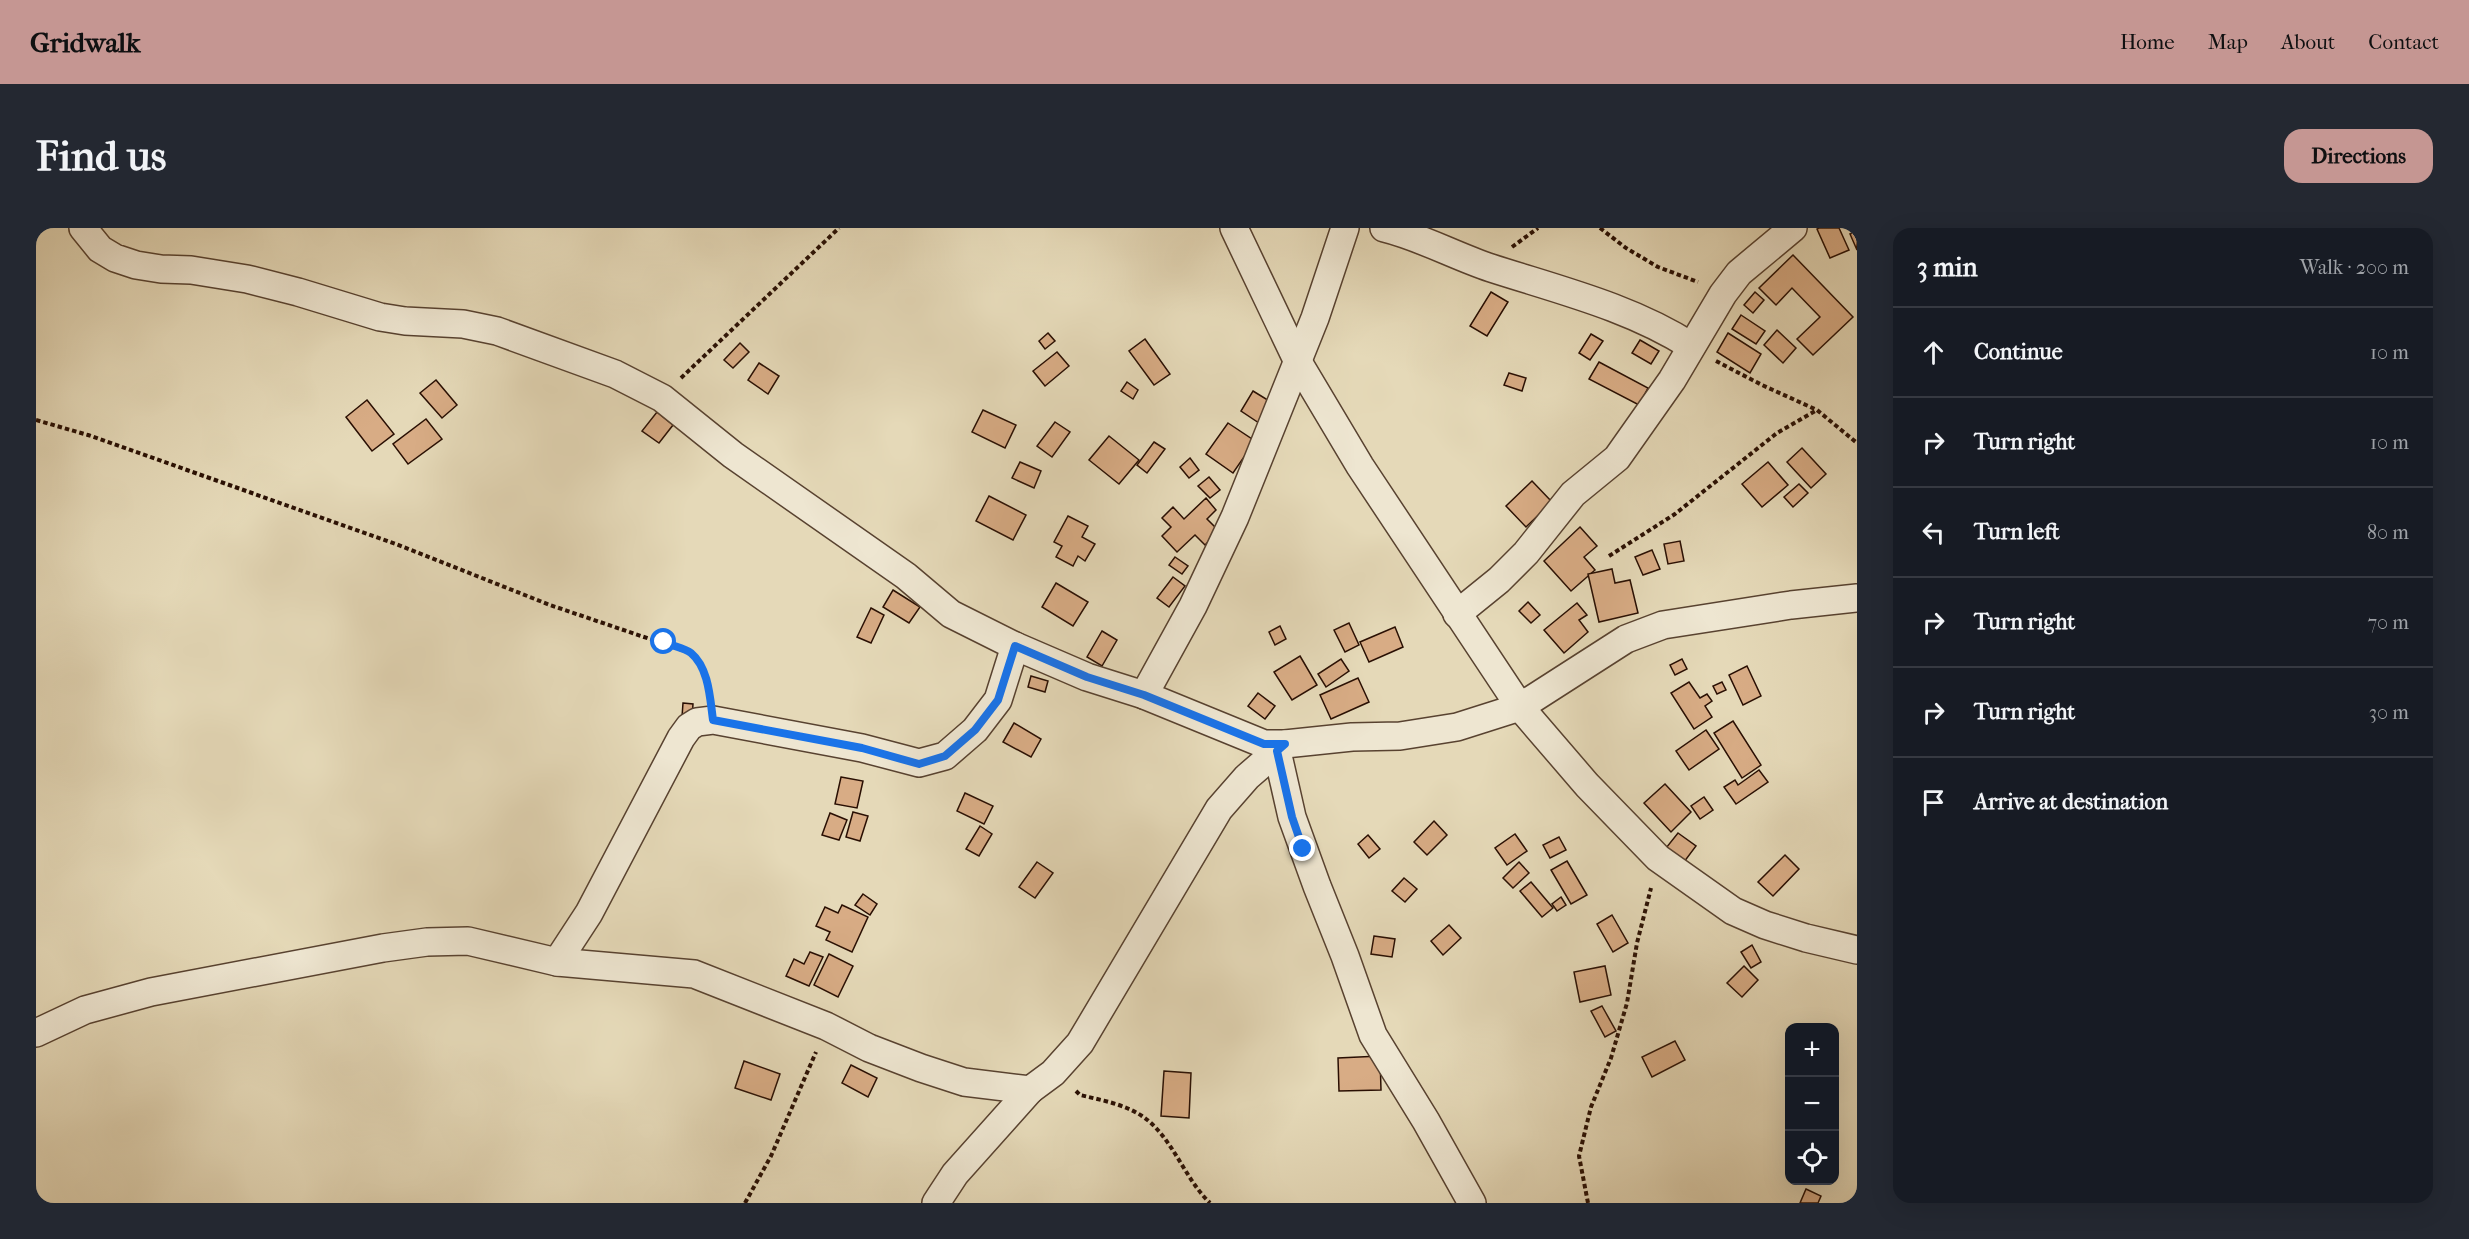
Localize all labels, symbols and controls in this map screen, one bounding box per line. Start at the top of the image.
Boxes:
text: Gridwalk [30,26,141,59]
text: Home [2120,30,2175,54]
text: Map [2208,30,2248,54]
text: About [2281,30,2335,54]
text: Contact [2368,30,2439,54]
button: Directions [2284,129,2433,183]
text: Find us [36,132,166,181]
text: 3 min [1917,252,1978,283]
text: Walk · 200 m [2300,256,2409,279]
icon: ahead [1917,336,1950,369]
text: Continue [1974,339,2063,365]
text: 10 m [2370,341,2409,364]
icon: right [1917,426,1950,459]
text: Turn right [1974,429,2075,455]
text: 10 m [2370,431,2409,454]
icon: left [1917,516,1950,549]
text: Turn left [1974,519,2060,545]
text: 80 m [2367,521,2409,544]
icon: right [1917,606,1950,639]
text: Turn right [1974,609,2075,635]
text: 70 m [2367,611,2409,634]
route start [650,628,676,654]
icon: right [1917,696,1950,729]
text: Turn right [1974,699,2075,725]
text: 30 m [2369,701,2409,724]
icon: arrive [1917,786,1950,819]
text: Arrive at destination [1974,789,2168,815]
route end [1289,835,1315,861]
map controls [1785,1023,1839,1185]
button: + [1785,1023,1839,1077]
button: − [1785,1077,1839,1131]
button: locate [1785,1131,1839,1185]

